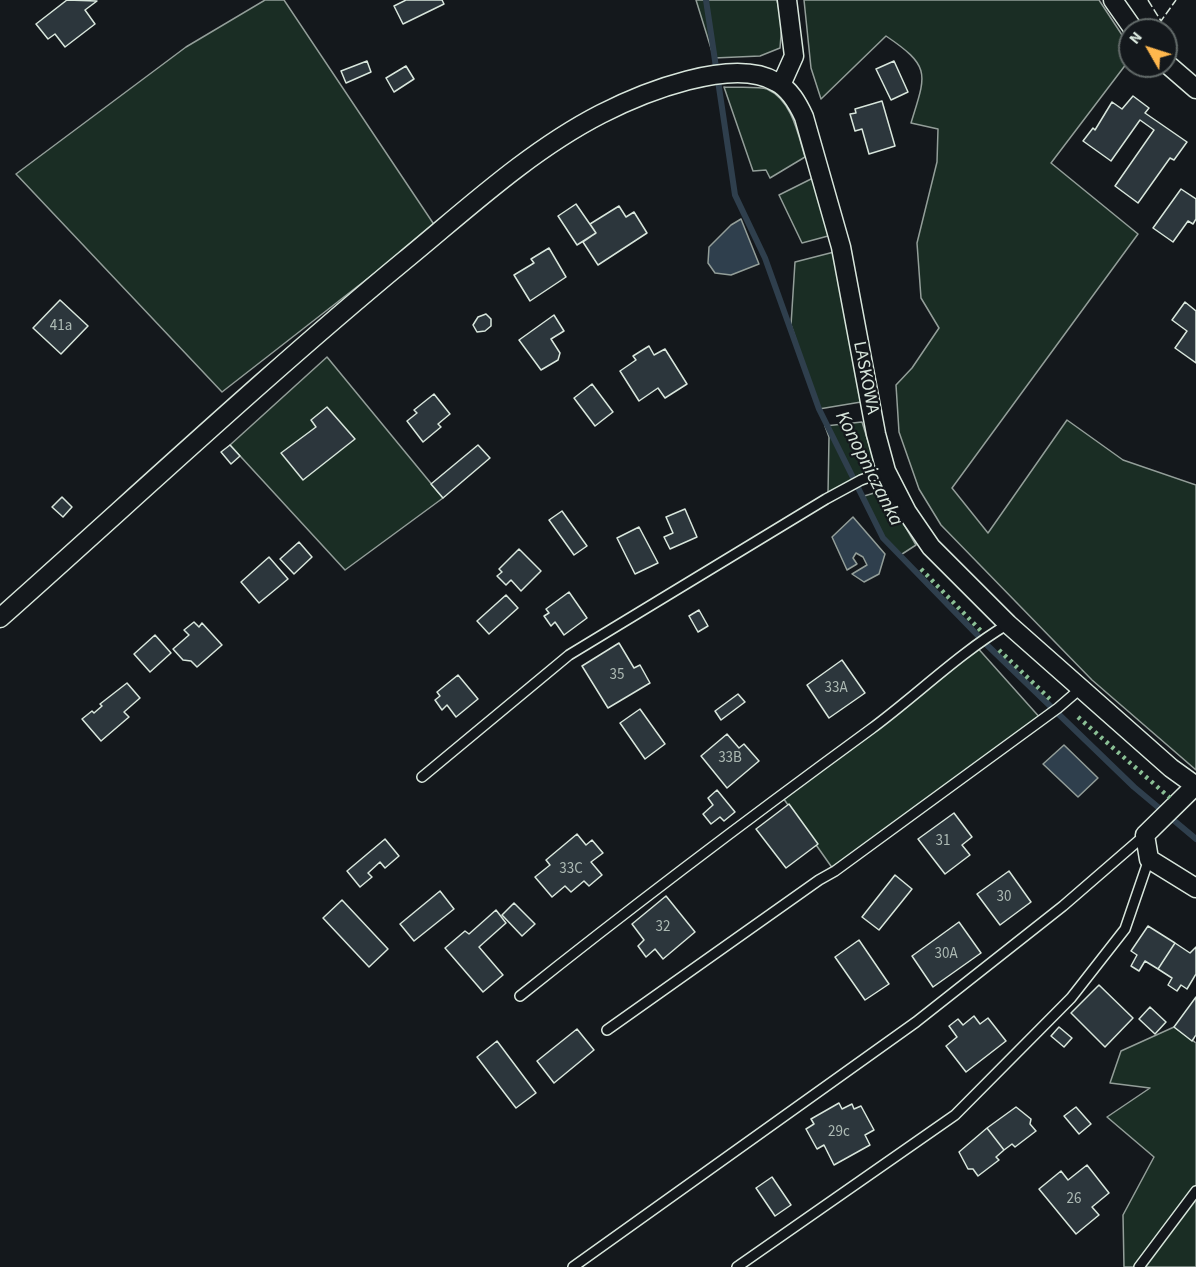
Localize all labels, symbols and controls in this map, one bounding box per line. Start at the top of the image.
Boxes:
north arrow [1118,18,1178,78]
text: N [1124,27,1147,49]
house number: 41a [50,318,72,336]
street label: LASKOWA [847,340,883,416]
water label: Konopniczanka [829,408,907,530]
house number: 35 [610,667,624,685]
house number: 33A [824,680,848,698]
house number: 33B [718,750,742,768]
house number: 31 [936,833,950,851]
house number: 33C [559,861,583,879]
house number: 30 [997,889,1011,907]
house number: 32 [656,919,670,937]
house number: 30A [934,946,958,964]
house number: 29c [828,1124,850,1142]
house number: 26 [1067,1191,1081,1209]

